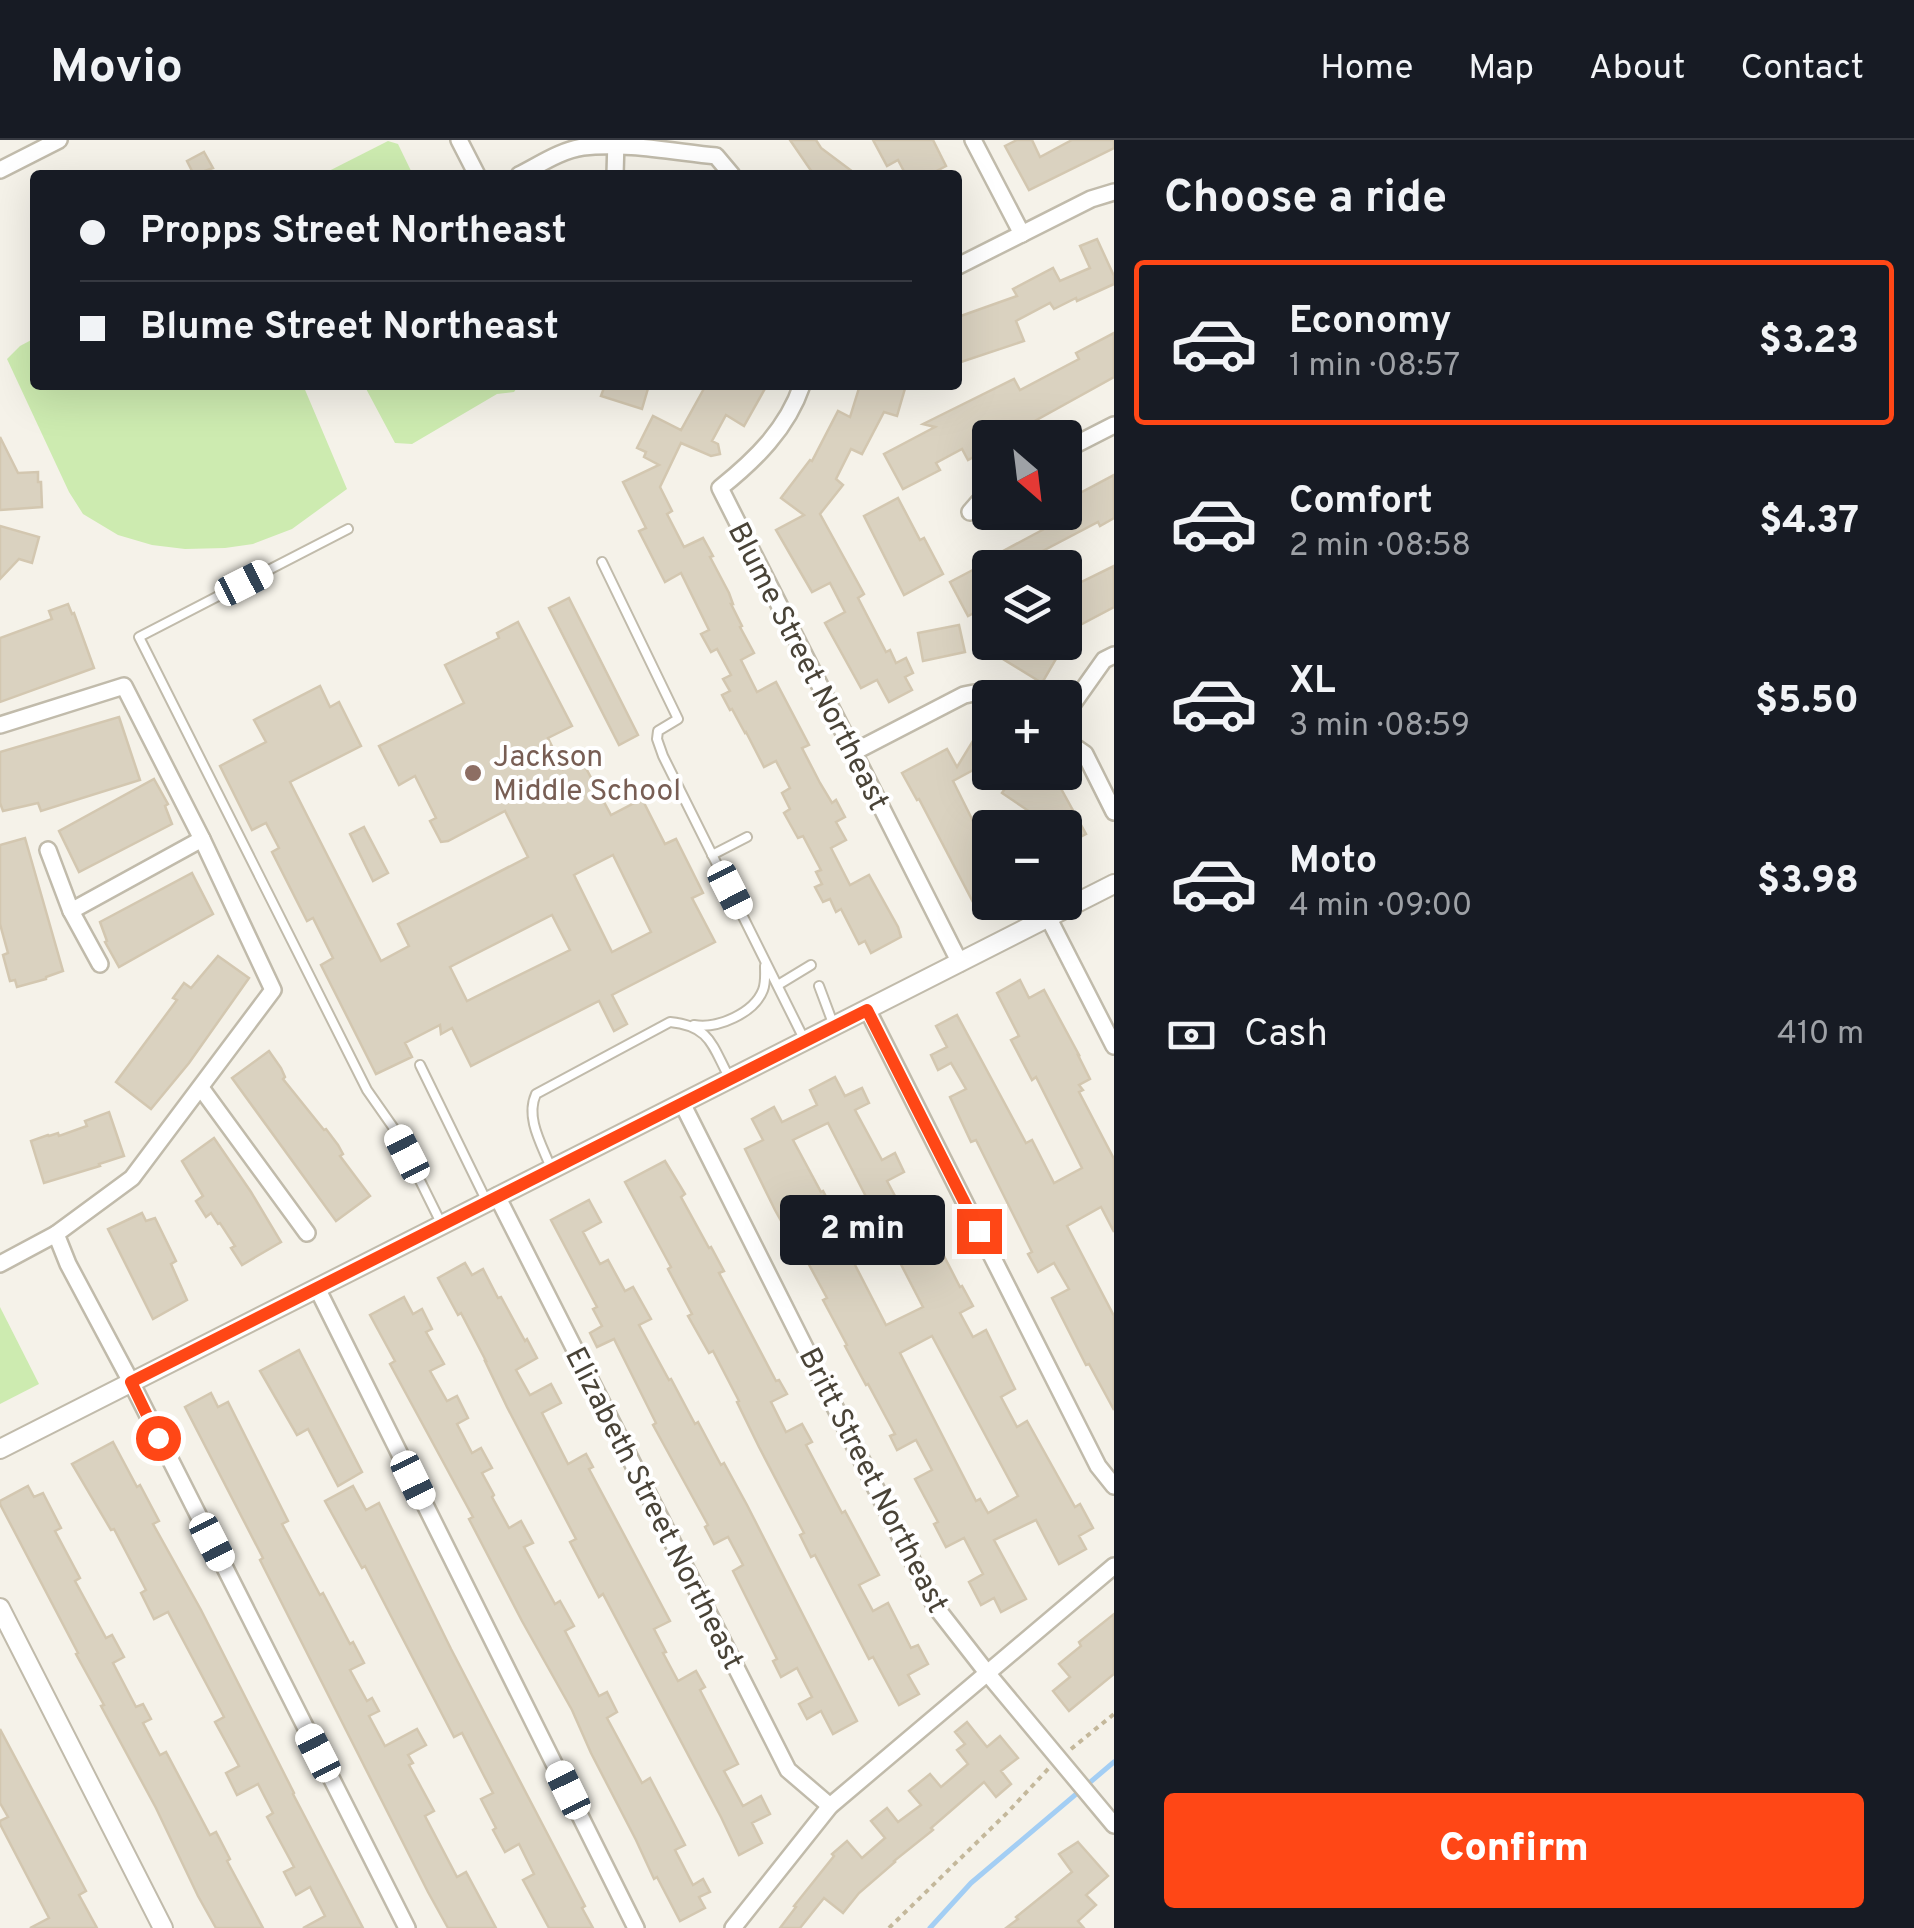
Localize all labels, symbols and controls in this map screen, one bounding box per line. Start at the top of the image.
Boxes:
text: Movio [50,39,183,99]
text: Home [1320,47,1413,91]
text: Map [1468,47,1534,91]
text: About [1589,47,1685,91]
text: Contact [1740,47,1864,91]
text: Choose a ride [1164,171,1447,228]
text: Propps Street Northeast [140,208,567,257]
icon: car [1169,298,1259,388]
text: Economy [1289,298,1451,347]
text: Blume Street Northeast [140,304,559,353]
text: $3.23 [1759,318,1859,367]
text: 1 min · 08:57 [1289,347,1460,387]
north arrow [972,420,1082,530]
map controls [972,420,1082,920]
icon: car [1169,478,1259,568]
text: Comfort [1289,478,1433,527]
text: $4.37 [1759,498,1859,547]
street label: Blume Street Northeast [718,517,896,817]
text: 2 min · 08:58 [1289,527,1471,567]
button: layers [972,550,1082,660]
car [210,556,278,610]
icon: car [1169,658,1259,748]
text: XL [1289,658,1336,707]
text: $5.50 [1755,678,1859,727]
button: + [972,680,1082,790]
text: 3 min · 08:59 [1289,707,1470,747]
place label: Jackson Middle School [493,740,681,811]
marker: Jackson Middle School [462,762,484,784]
button: − [972,810,1082,920]
icon: car [1169,838,1259,928]
text: Moto [1289,838,1377,887]
car [703,856,757,924]
text: $3.98 [1757,858,1859,907]
text: 4 min · 09:00 [1289,887,1472,927]
icon: cash [1164,1008,1219,1063]
text: Cash [1244,1011,1328,1060]
text: 410 m [1777,1015,1864,1055]
car [380,1120,434,1188]
callout: 2 min [779,1196,944,1266]
route end [957,1209,1002,1254]
text: 2 min [820,1210,905,1250]
street label: Elizabeth Street Northeast [555,1342,750,1677]
street label: Britt Street Northeast [789,1342,955,1620]
route start [136,1416,181,1461]
car [386,1446,440,1514]
car [185,1508,239,1576]
car [291,1719,345,1787]
car [541,1756,595,1824]
button: Confirm [1164,1793,1864,1908]

